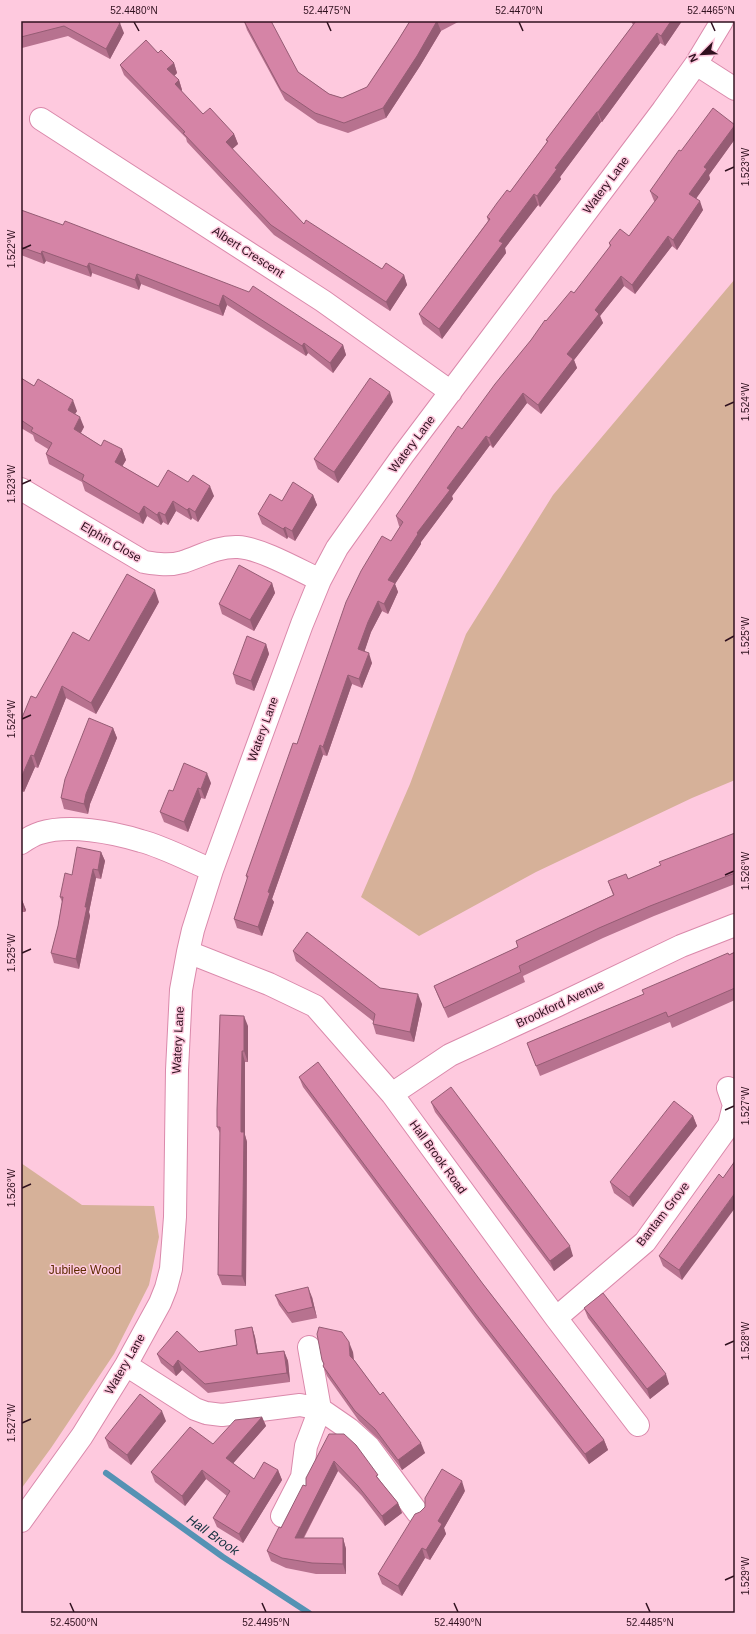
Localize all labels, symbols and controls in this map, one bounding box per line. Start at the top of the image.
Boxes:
text: 52.4480°N [110,5,158,16]
text: 52.4475°N [303,5,351,16]
text: 52.4470°N [495,5,543,16]
text: 52.4465°N [687,5,735,16]
north arrow [682,34,722,74]
text: N [686,52,700,64]
text: 1.523°W [740,147,751,186]
street label: Watery Lane [580,154,632,216]
street label: Albert Crescent [210,224,287,281]
text: 1.522°W [6,229,17,268]
text: 1.524°W [740,382,751,421]
street label: Watery Lane [386,413,438,475]
text: 1.523°W [6,464,17,503]
street label: Elphin Close [78,519,144,565]
text: 1.525°W [740,616,751,655]
street label: Watery Lane [245,695,281,763]
text: 1.524°W [6,699,17,738]
text: 1.526°W [740,851,751,890]
text: 1.525°W [6,933,17,972]
street label: Brookford Avenue [514,977,606,1030]
street label: Watery Lane [169,1006,187,1074]
text: 1.527°W [740,1086,751,1125]
street label: Hall Brook Road [407,1118,469,1196]
text: 1.526°W [6,1168,17,1207]
street label: Bantam Grove [634,1179,693,1249]
park label: Jubilee Wood [49,1263,121,1277]
text: 1.528°W [740,1321,751,1360]
street label: Watery Lane [102,1331,148,1397]
text: 1.527°W [6,1403,17,1442]
water label: Hall Brook [184,1512,243,1559]
text: 1.529°W [740,1556,751,1595]
text: 52.4500°N [50,1617,98,1628]
text: 52.4495°N [242,1617,290,1628]
text: 52.4490°N [434,1617,482,1628]
text: 52.4485°N [626,1617,674,1628]

